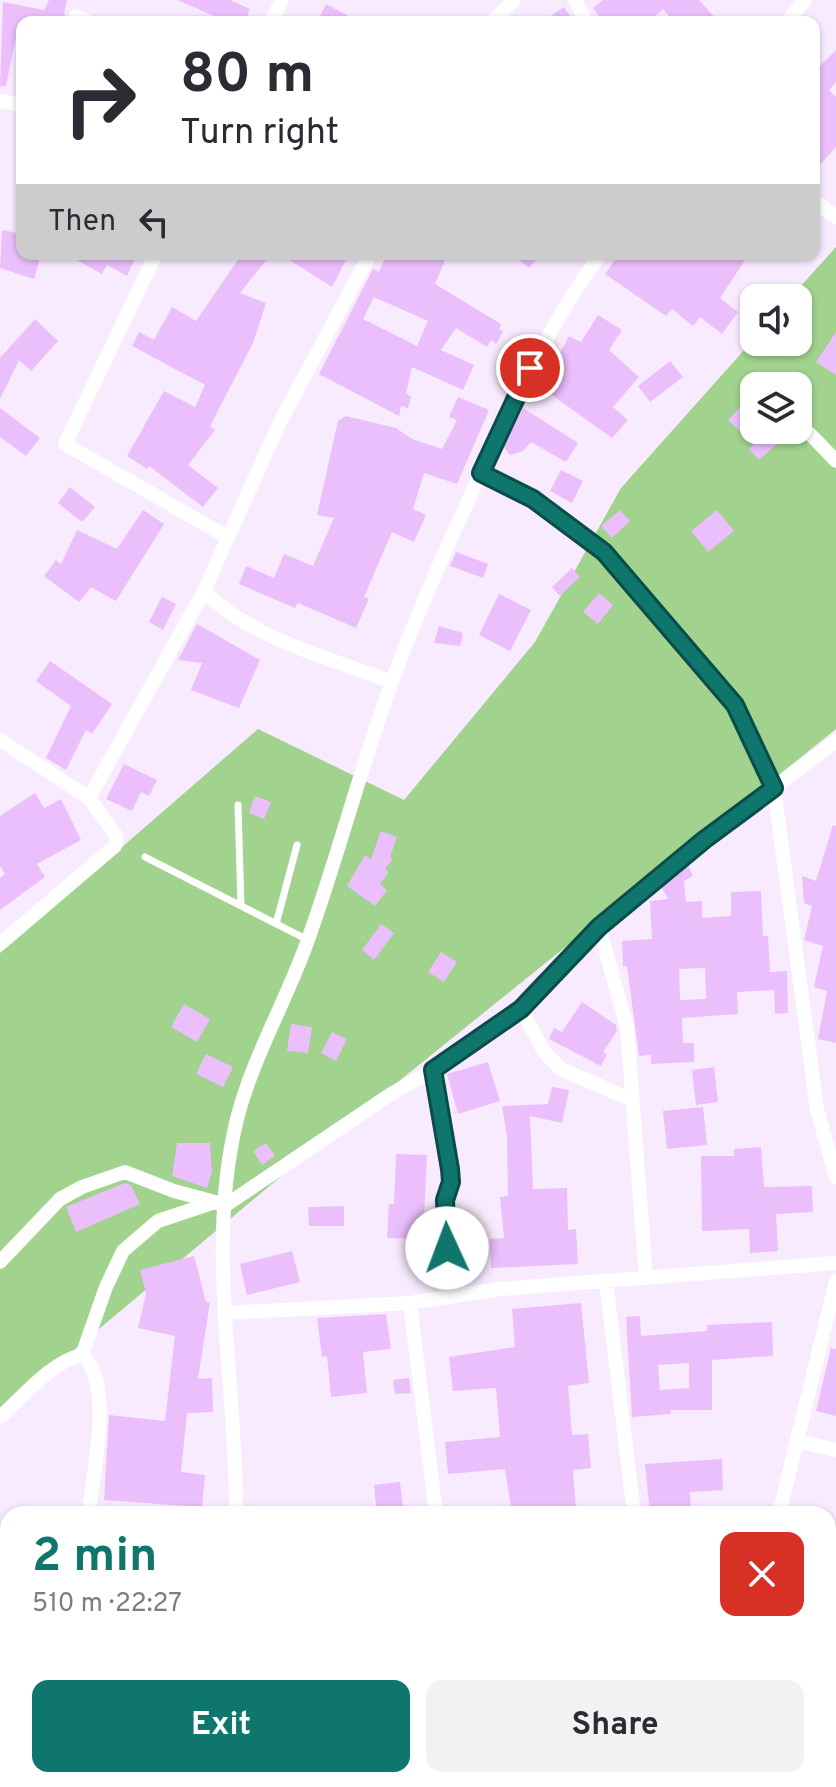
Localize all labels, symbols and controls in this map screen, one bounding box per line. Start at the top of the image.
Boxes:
text: 80 m [180,42,314,112]
icon: right [48,48,152,152]
text: Turn right [180,111,339,157]
icon: left [132,200,176,244]
text: Then [48,204,116,241]
map controls [740,284,812,444]
button: sound [740,284,812,356]
pin [496,334,564,402]
icon: arrive [508,346,552,390]
button: layers [740,372,812,444]
position arrow [405,1206,489,1290]
text: 2 min [32,1528,157,1588]
button: close [720,1532,804,1616]
text: 510 m · 22:27 [32,1588,182,1621]
button: Exit [32,1680,410,1772]
button: Share [426,1680,804,1772]

